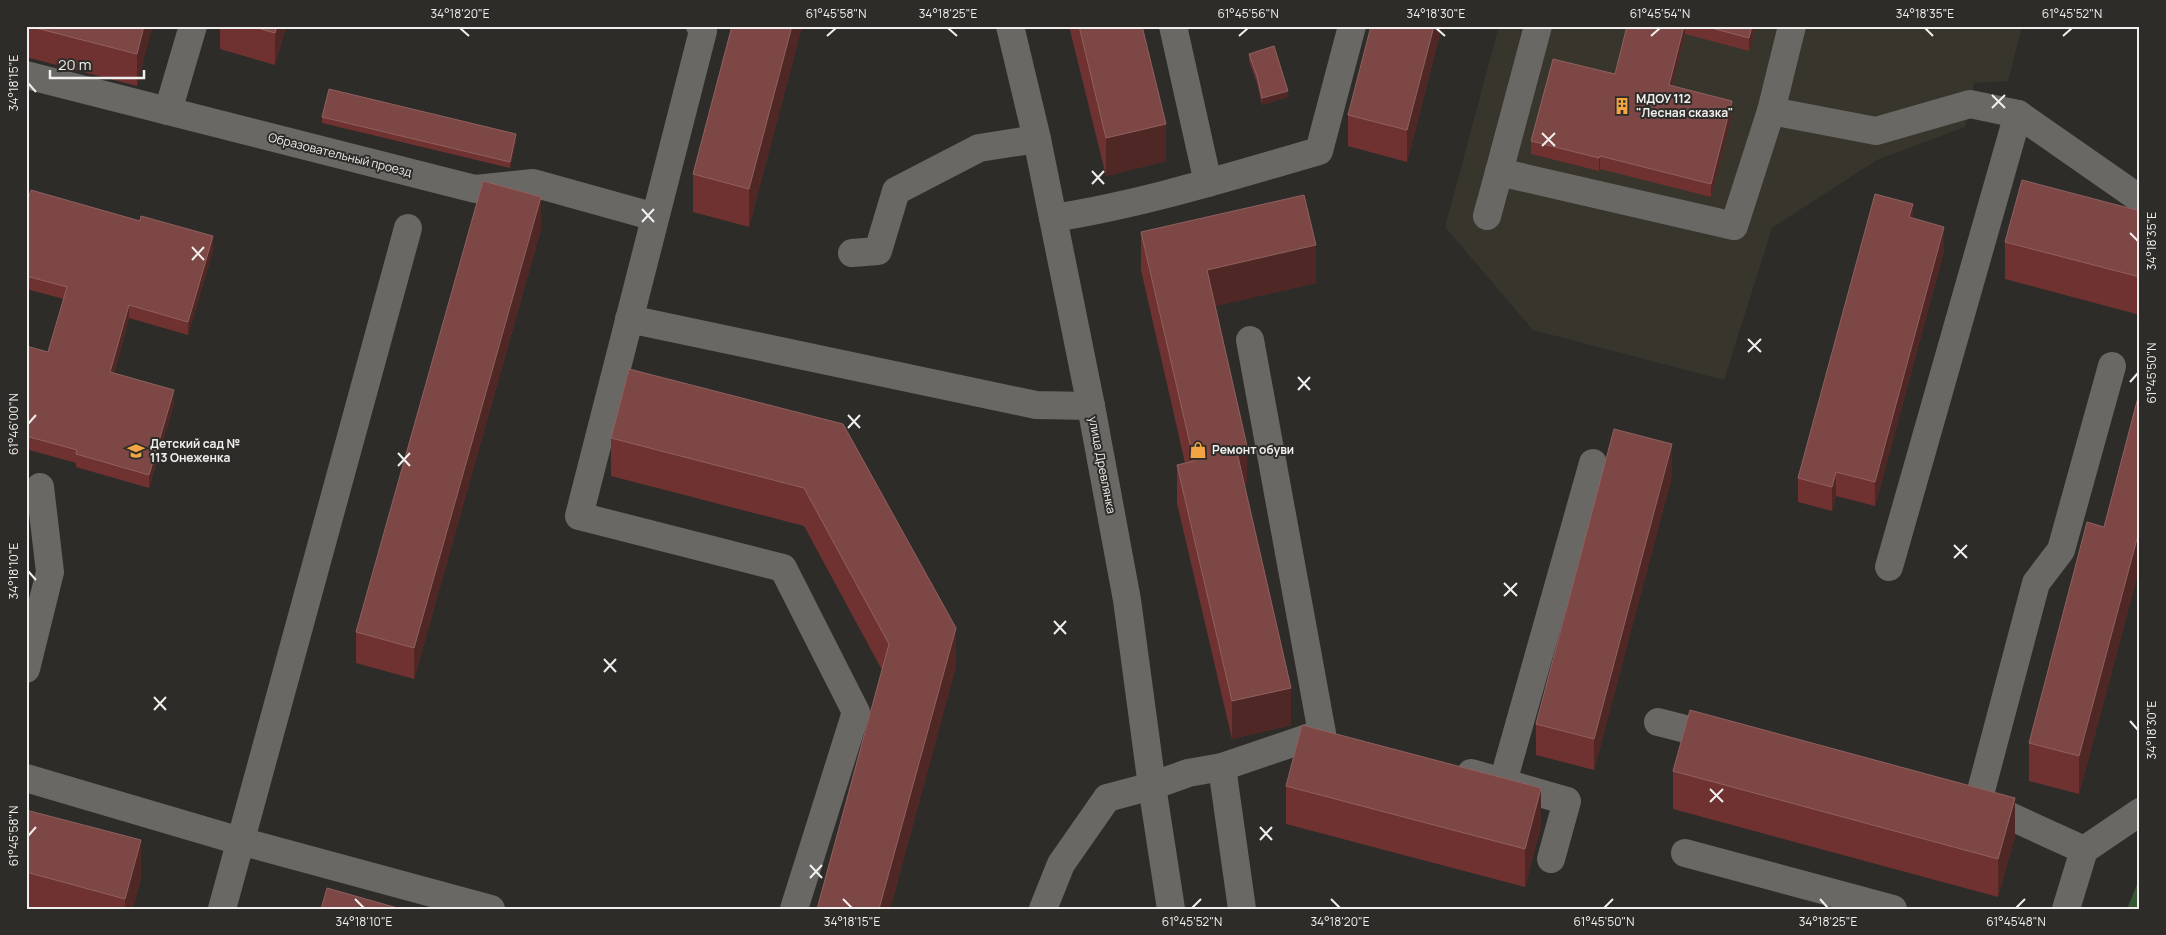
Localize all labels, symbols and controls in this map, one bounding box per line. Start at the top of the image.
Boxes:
text: 34°18'20"E [430,5,490,22]
text: 61°45'58"N [806,5,866,22]
text: 34°18'25"E [919,5,977,22]
text: 61°45'56"N [1217,5,1279,22]
text: 34°18'30"E [1407,5,1466,22]
text: 61°45'54"N [1630,5,1690,22]
text: 34°18'35"E [1896,5,1954,22]
text: 61°45'52"N [2042,5,2102,22]
scale bar [50,48,144,80]
text: 20 m [58,54,91,75]
text: 34°18'15"E [5,55,22,111]
place label: МДОУ 112 "Лесная сказка" [1636,90,1733,121]
building icon: МДОУ 112 "Лесная сказка" [1612,96,1632,116]
street label: Образовательный проезд [267,128,414,181]
text: 34°18'35"E [2143,212,2160,270]
text: 61°45'50"N [2143,342,2160,404]
text: 61°46'00"N [5,393,22,455]
street label: улица Древлянка [1085,415,1120,515]
place label: Детский сад № 113 Онеженка [150,435,240,466]
shop icon: Ремонт обуви [1188,440,1208,460]
school or university icon: Детский сад № 113 Онеженка [126,441,146,461]
place label: Ремонт обуви [1212,441,1294,458]
text: 34°18'10"E [5,542,22,599]
text: 34°18'30"E [2143,700,2160,759]
text: 61°45'58"N [5,806,22,866]
text: 34°18'10"E [336,913,393,930]
text: 34°18'15"E [824,913,880,930]
text: 61°45'52"N [1162,913,1222,930]
text: 34°18'20"E [1310,913,1370,930]
text: 61°45'50"N [1573,913,1635,930]
text: 34°18'25"E [1799,913,1857,930]
text: 61°45'48"N [1986,913,2046,930]

